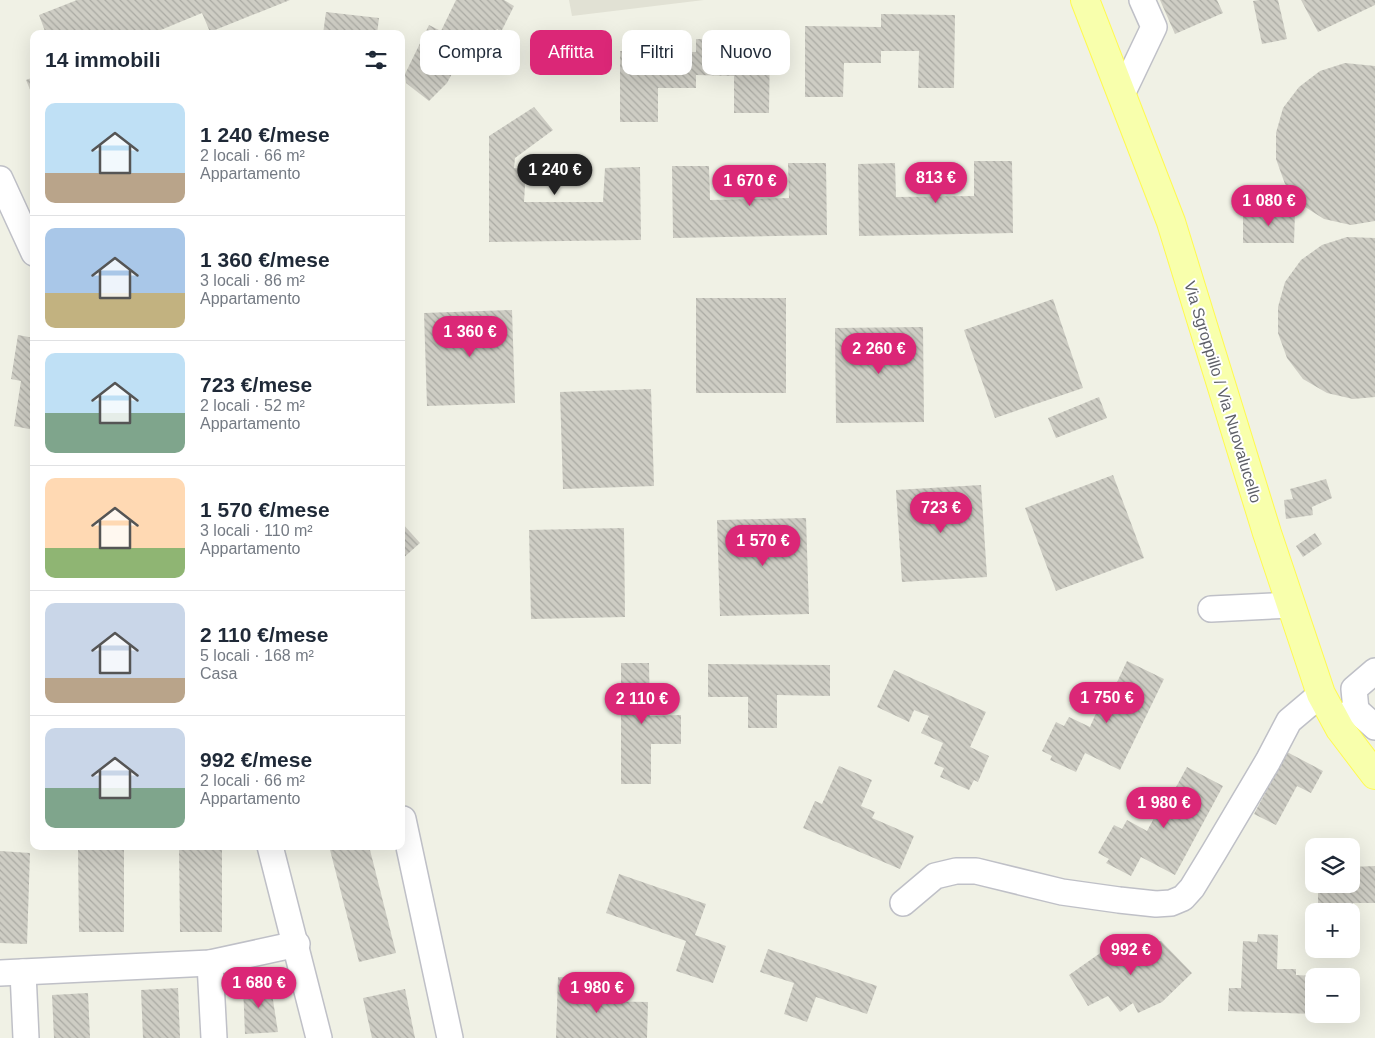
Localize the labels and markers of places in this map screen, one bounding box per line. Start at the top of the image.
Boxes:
pin: 1 240 € [509,154,601,196]
pin: 813 € [901,162,971,204]
pin: 1 670 € [704,164,796,207]
pin: 1 080 € [1223,184,1315,227]
pin: 1 360 € [424,316,516,358]
pin: 2 260 € [833,332,925,375]
pin: 723 € [906,492,976,534]
pin: 1 570 € [717,524,809,567]
pin: 2 110 € [596,682,688,725]
pin: 1 750 € [1061,682,1153,724]
pin: 1 980 € [1118,786,1210,829]
pin: 992 € [1096,934,1166,976]
pin: 1 680 € [213,966,305,1009]
pin: 1 980 € [551,972,643,1014]

